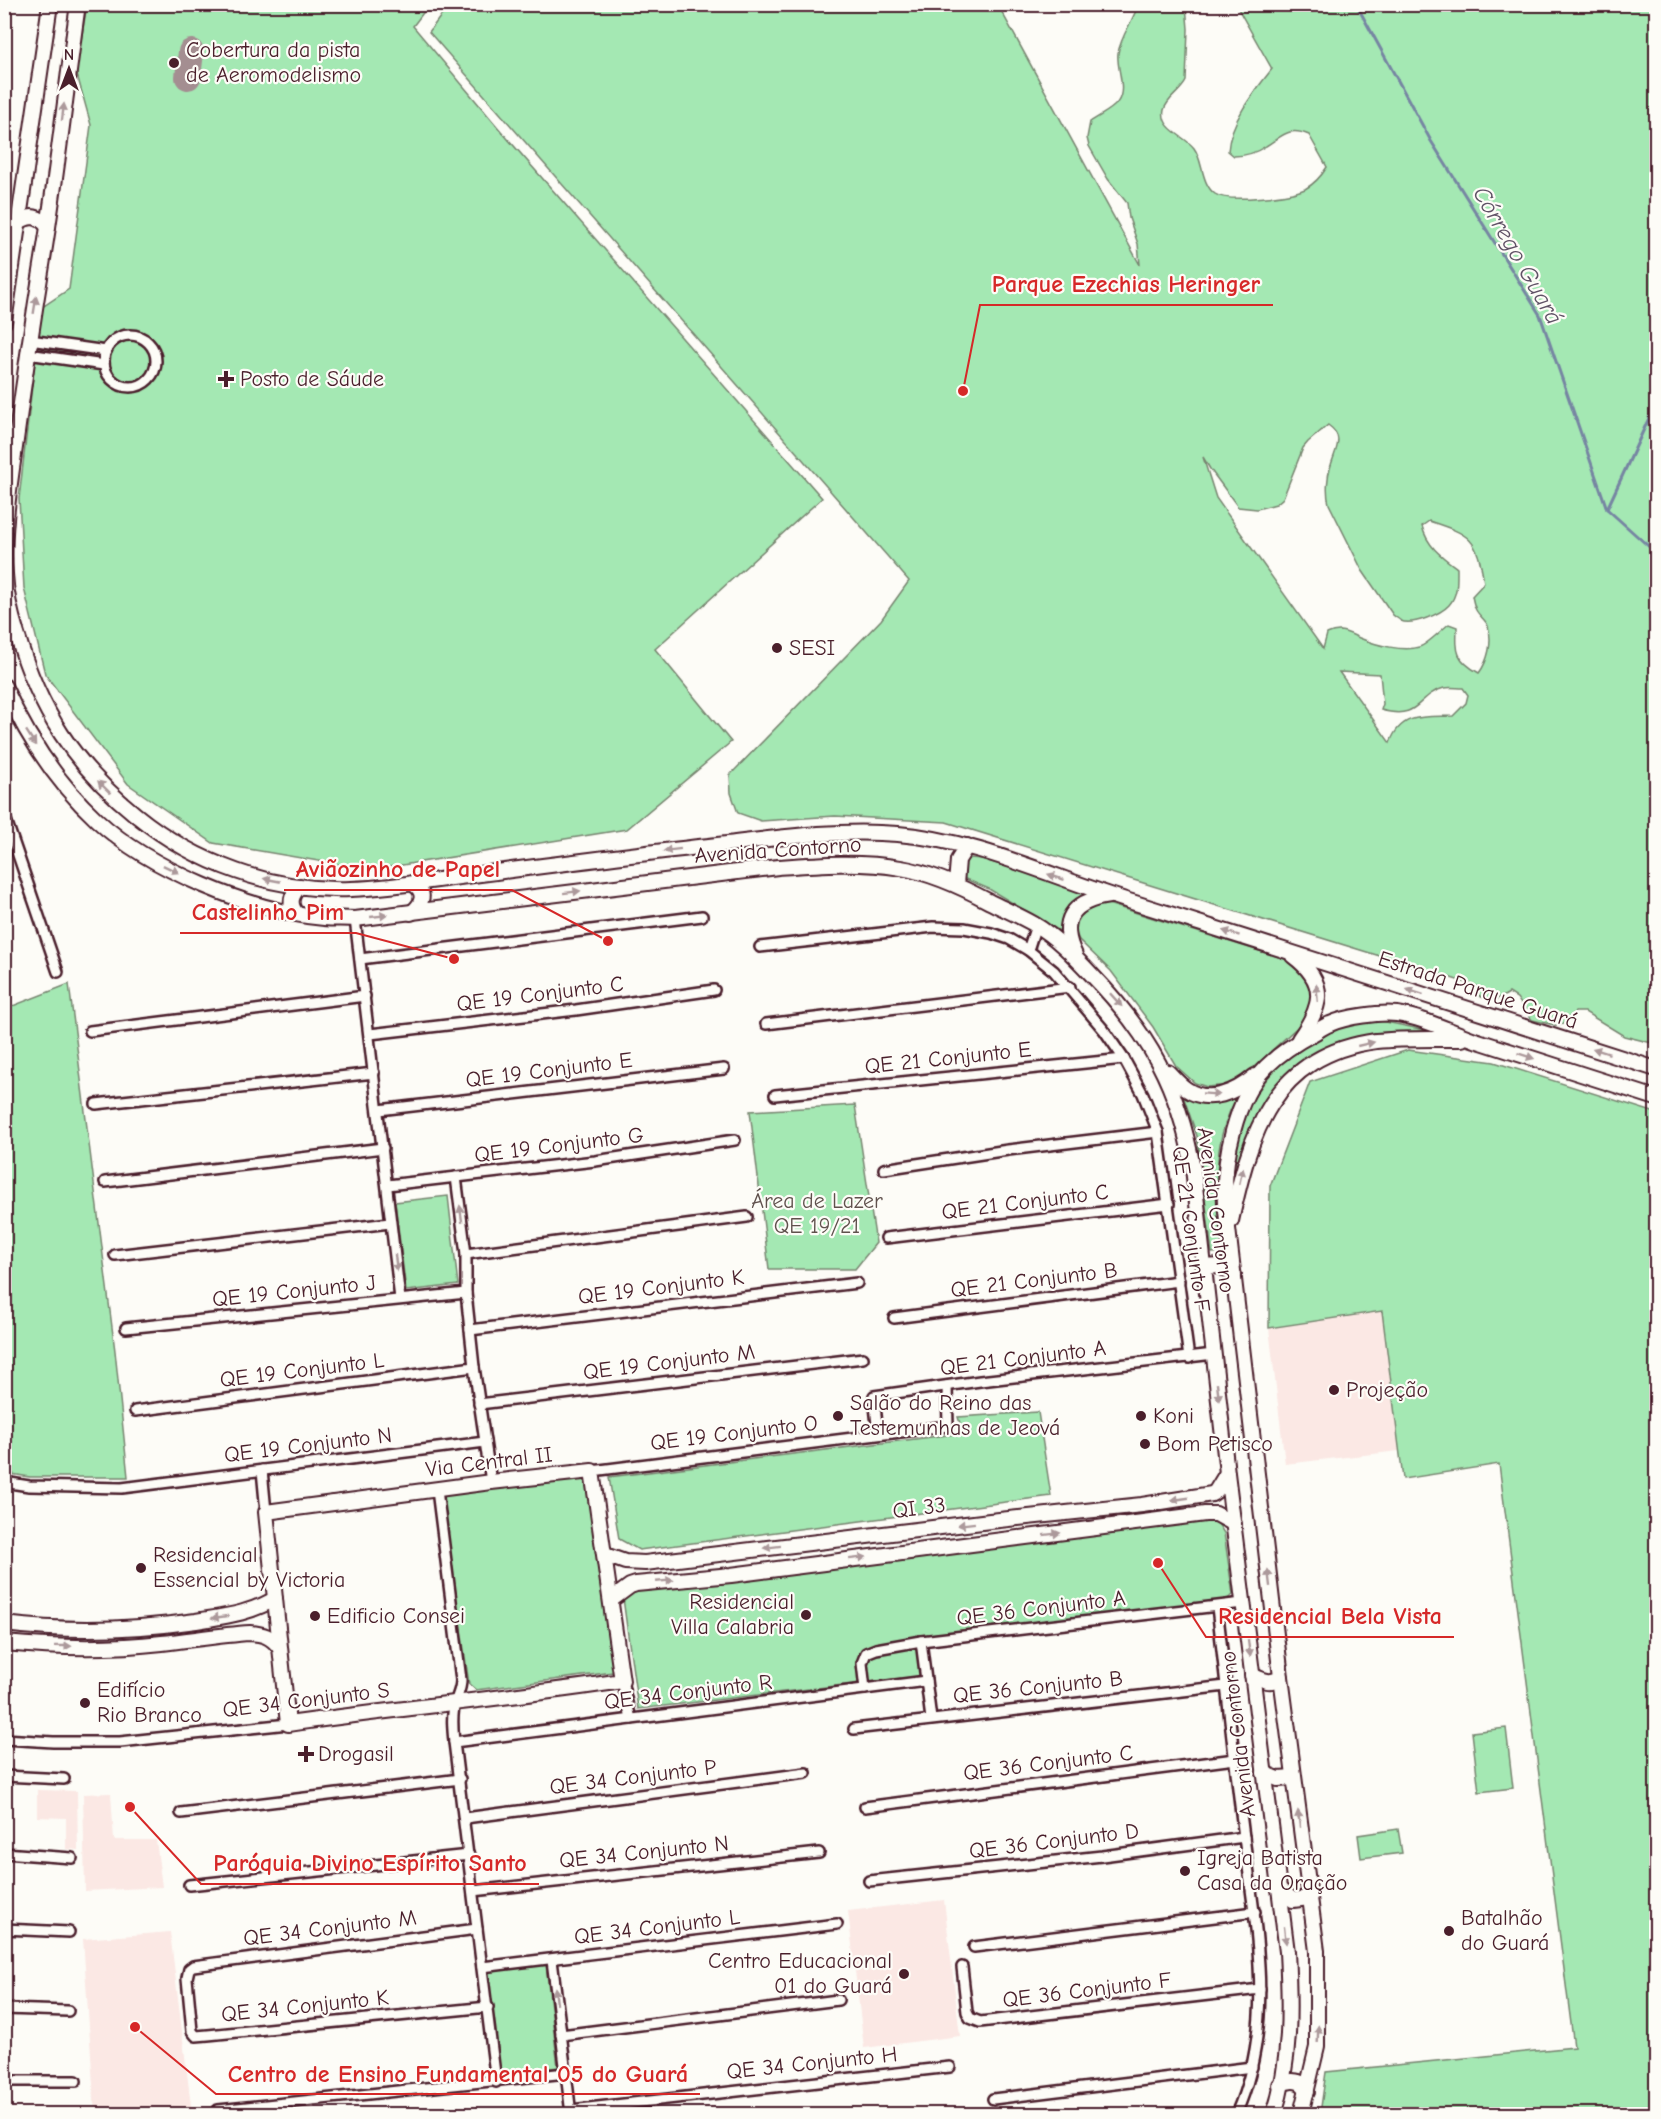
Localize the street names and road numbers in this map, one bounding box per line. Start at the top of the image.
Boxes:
street label: Avenida Contorno [694,831,862,869]
street label: Estrada Parque Guará [1375,945,1581,1035]
street label: QE 19 Conjunto C [455,971,625,1017]
street label: QE 21 Conjunto E [863,1036,1033,1080]
street label: QE 19 Conjunto E [464,1047,634,1093]
street label: QE 19 Conjunto G [473,1122,645,1168]
street label: Avenida Contorno [1191,1125,1241,1295]
street label: QE 21 Conjunto F [1167,1144,1216,1314]
street label: QE 21 Conjunto C [940,1179,1110,1225]
street label: QE 21 Conjunto B [949,1257,1119,1303]
street label: QE 19 Conjunto K [577,1264,745,1310]
street label: QE 19 Conjunto J [211,1269,377,1313]
street label: QE 21 Conjunto A [938,1335,1108,1381]
street label: QE 19 Conjunto M [582,1339,756,1385]
street label: QE 19 Conjunto L [218,1347,386,1393]
street label: QE 19 Conjunto O [649,1410,819,1456]
street label: QE 19 Conjunto N [223,1422,393,1468]
street label: Via Central II [424,1441,554,1483]
street label: QI 33 [891,1492,947,1524]
street label: QE 36 Conjunto A [955,1585,1127,1631]
street label: Avenida Contorno [1215,1649,1261,1819]
street label: QE 36 Conjunto B [952,1665,1124,1709]
street label: QE 34 Conjunto R [603,1669,773,1715]
street label: QE 34 Conjunto S [221,1677,391,1723]
street label: QE 36 Conjunto C [962,1740,1134,1786]
street label: QE 34 Conjunto P [548,1754,718,1800]
street label: QE 36 Conjunto D [968,1818,1140,1864]
street label: QE 34 Conjunto N [558,1830,730,1874]
street label: QE 34 Conjunto M [242,1904,418,1952]
street label: QE 34 Conjunto L [573,1904,741,1950]
street label: QE 36 Conjunto F [1001,1967,1173,2013]
street label: QE 34 Conjunto K [220,1984,390,2028]
street label: QE 34 Conjunto H [725,2041,899,2085]

